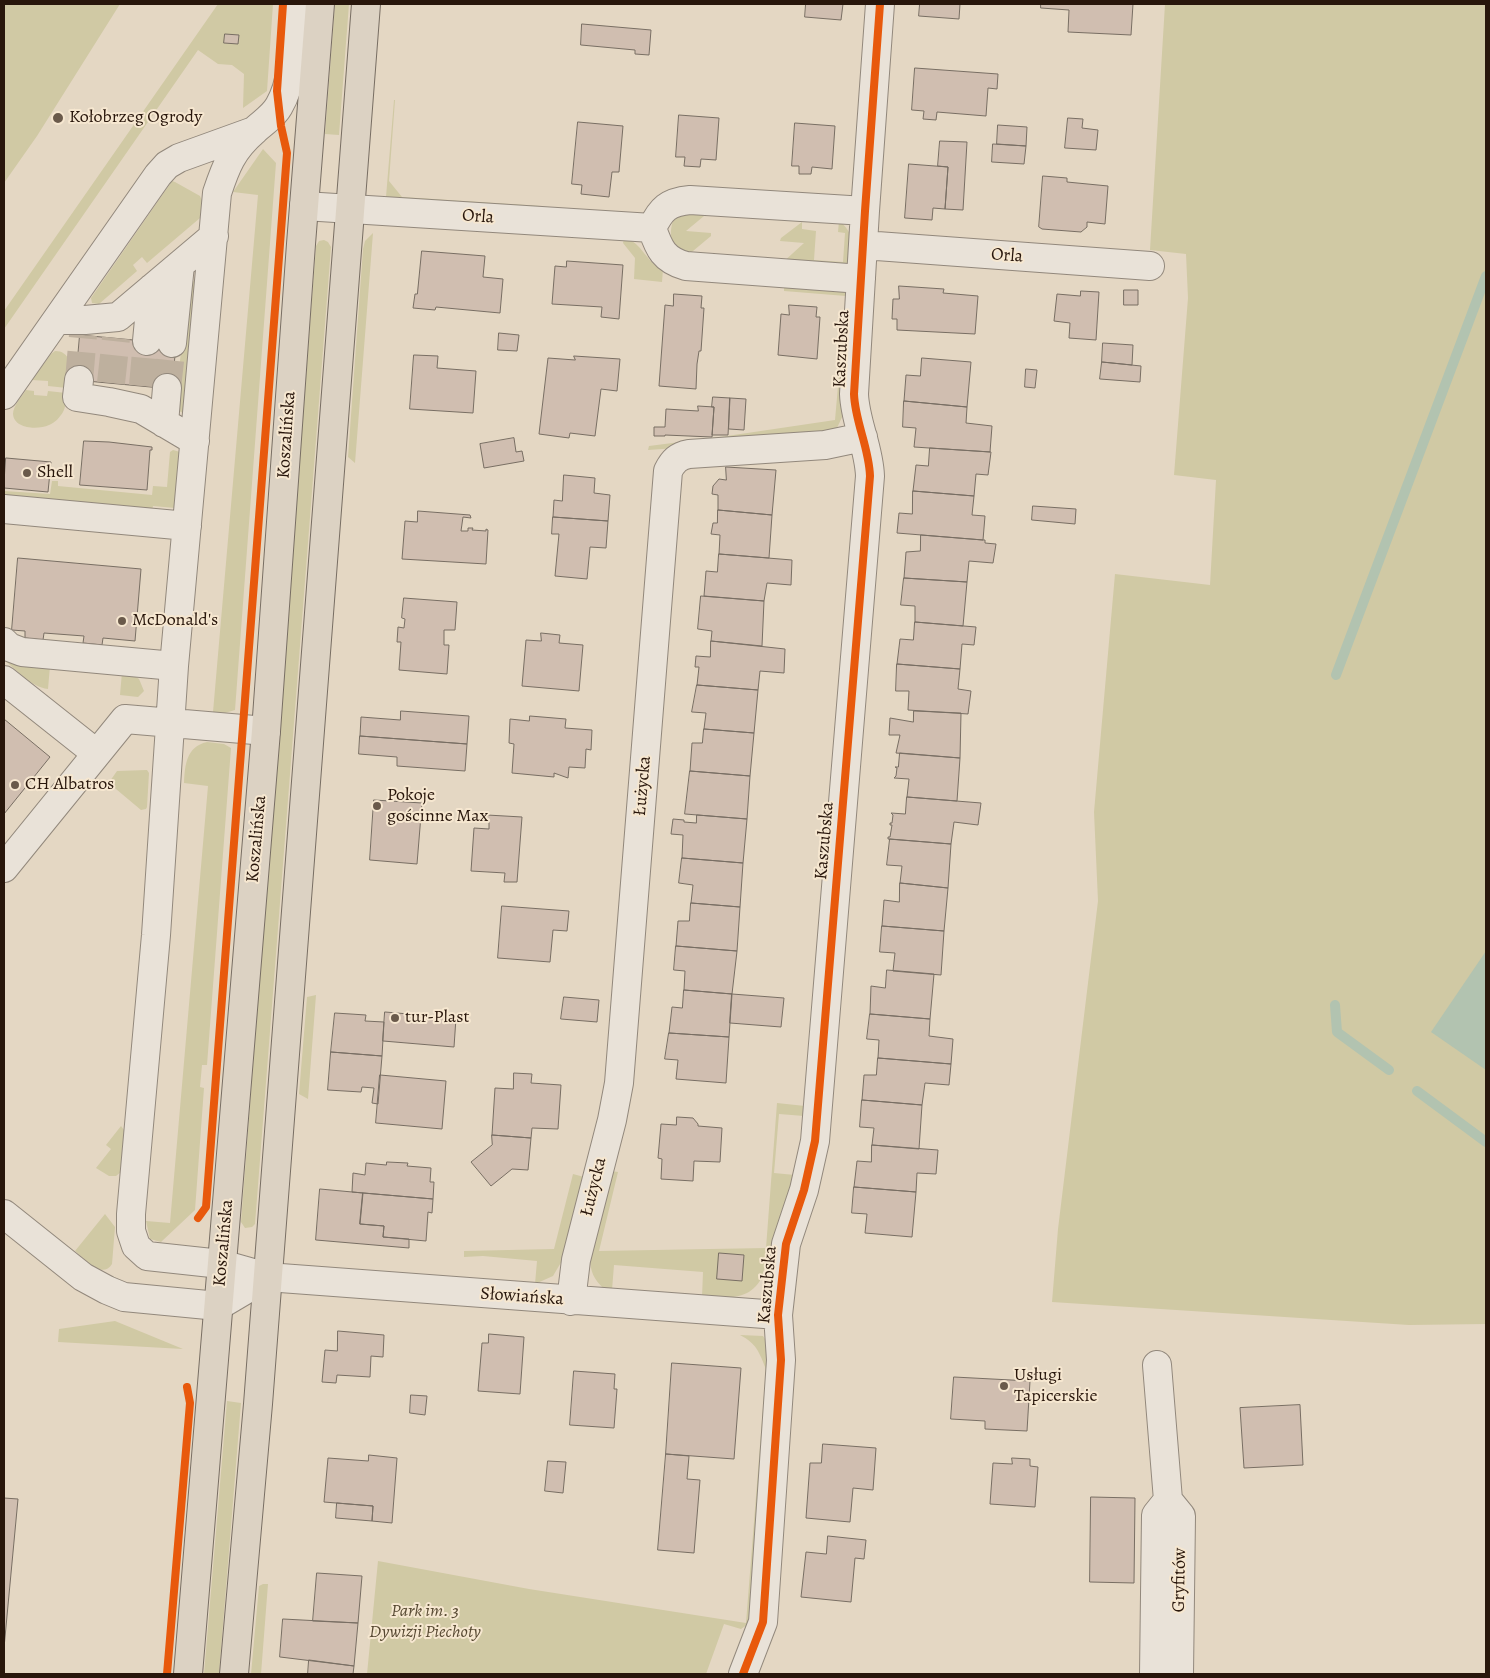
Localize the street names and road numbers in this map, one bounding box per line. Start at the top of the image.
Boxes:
street label: Orla [461,205,495,229]
street label: Orla [990,244,1024,268]
street label: Kaszubska [829,309,855,389]
street label: Koszalińska [273,391,301,479]
street label: Łużycka [630,755,656,817]
street label: Koszalińska [242,795,272,883]
street label: Kaszubska [811,801,839,881]
street label: Łużycka [576,1155,612,1219]
street label: Koszalińska [209,1199,239,1287]
street label: Kaszubska [754,1245,782,1325]
street label: Słowiańska [480,1283,564,1311]
street label: Gryfitów [1169,1547,1191,1613]

